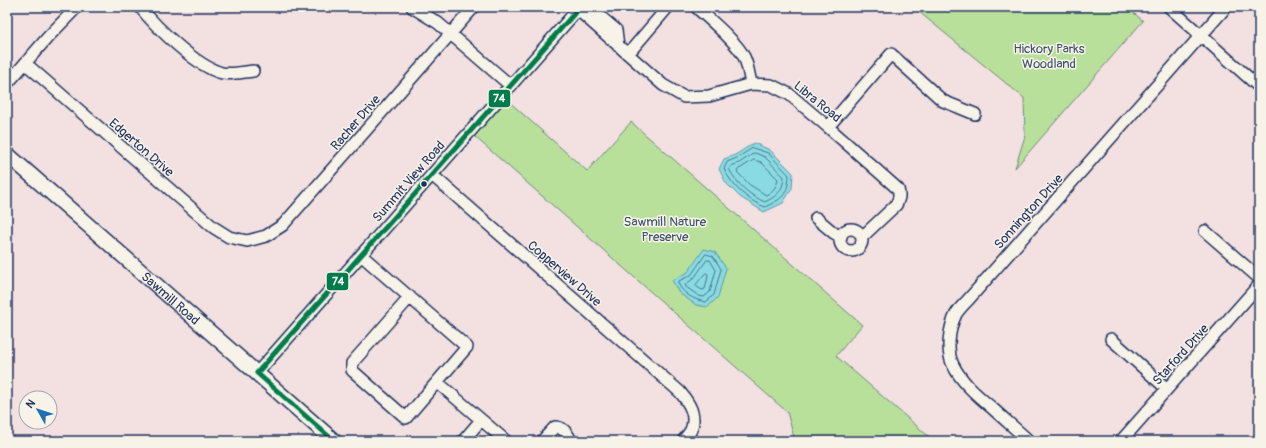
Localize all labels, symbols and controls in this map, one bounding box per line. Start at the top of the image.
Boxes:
park label: Hickory Parks Woodland [1013,41,1085,72]
street label: Libra Road [790,78,844,126]
line badge: 74 [488,89,511,108]
street label: Racher Drive [327,91,384,154]
text: 74 [493,92,506,105]
street label: Edgerton Drive [106,115,177,181]
street label: Summit View Road [369,138,448,225]
street label: Sonnington Drive [991,170,1067,252]
unlabelled marker [419,179,429,189]
park label: Sawmill Nature Preserve [624,214,707,245]
street label: Copperview Drive [524,237,605,310]
street label: Sawmill Road [138,269,203,328]
line badge: 74 [326,272,349,291]
text: 74 [332,275,345,288]
street label: Starford Drive [1149,321,1213,388]
north arrow [18,390,58,430]
text: N [23,397,38,411]

